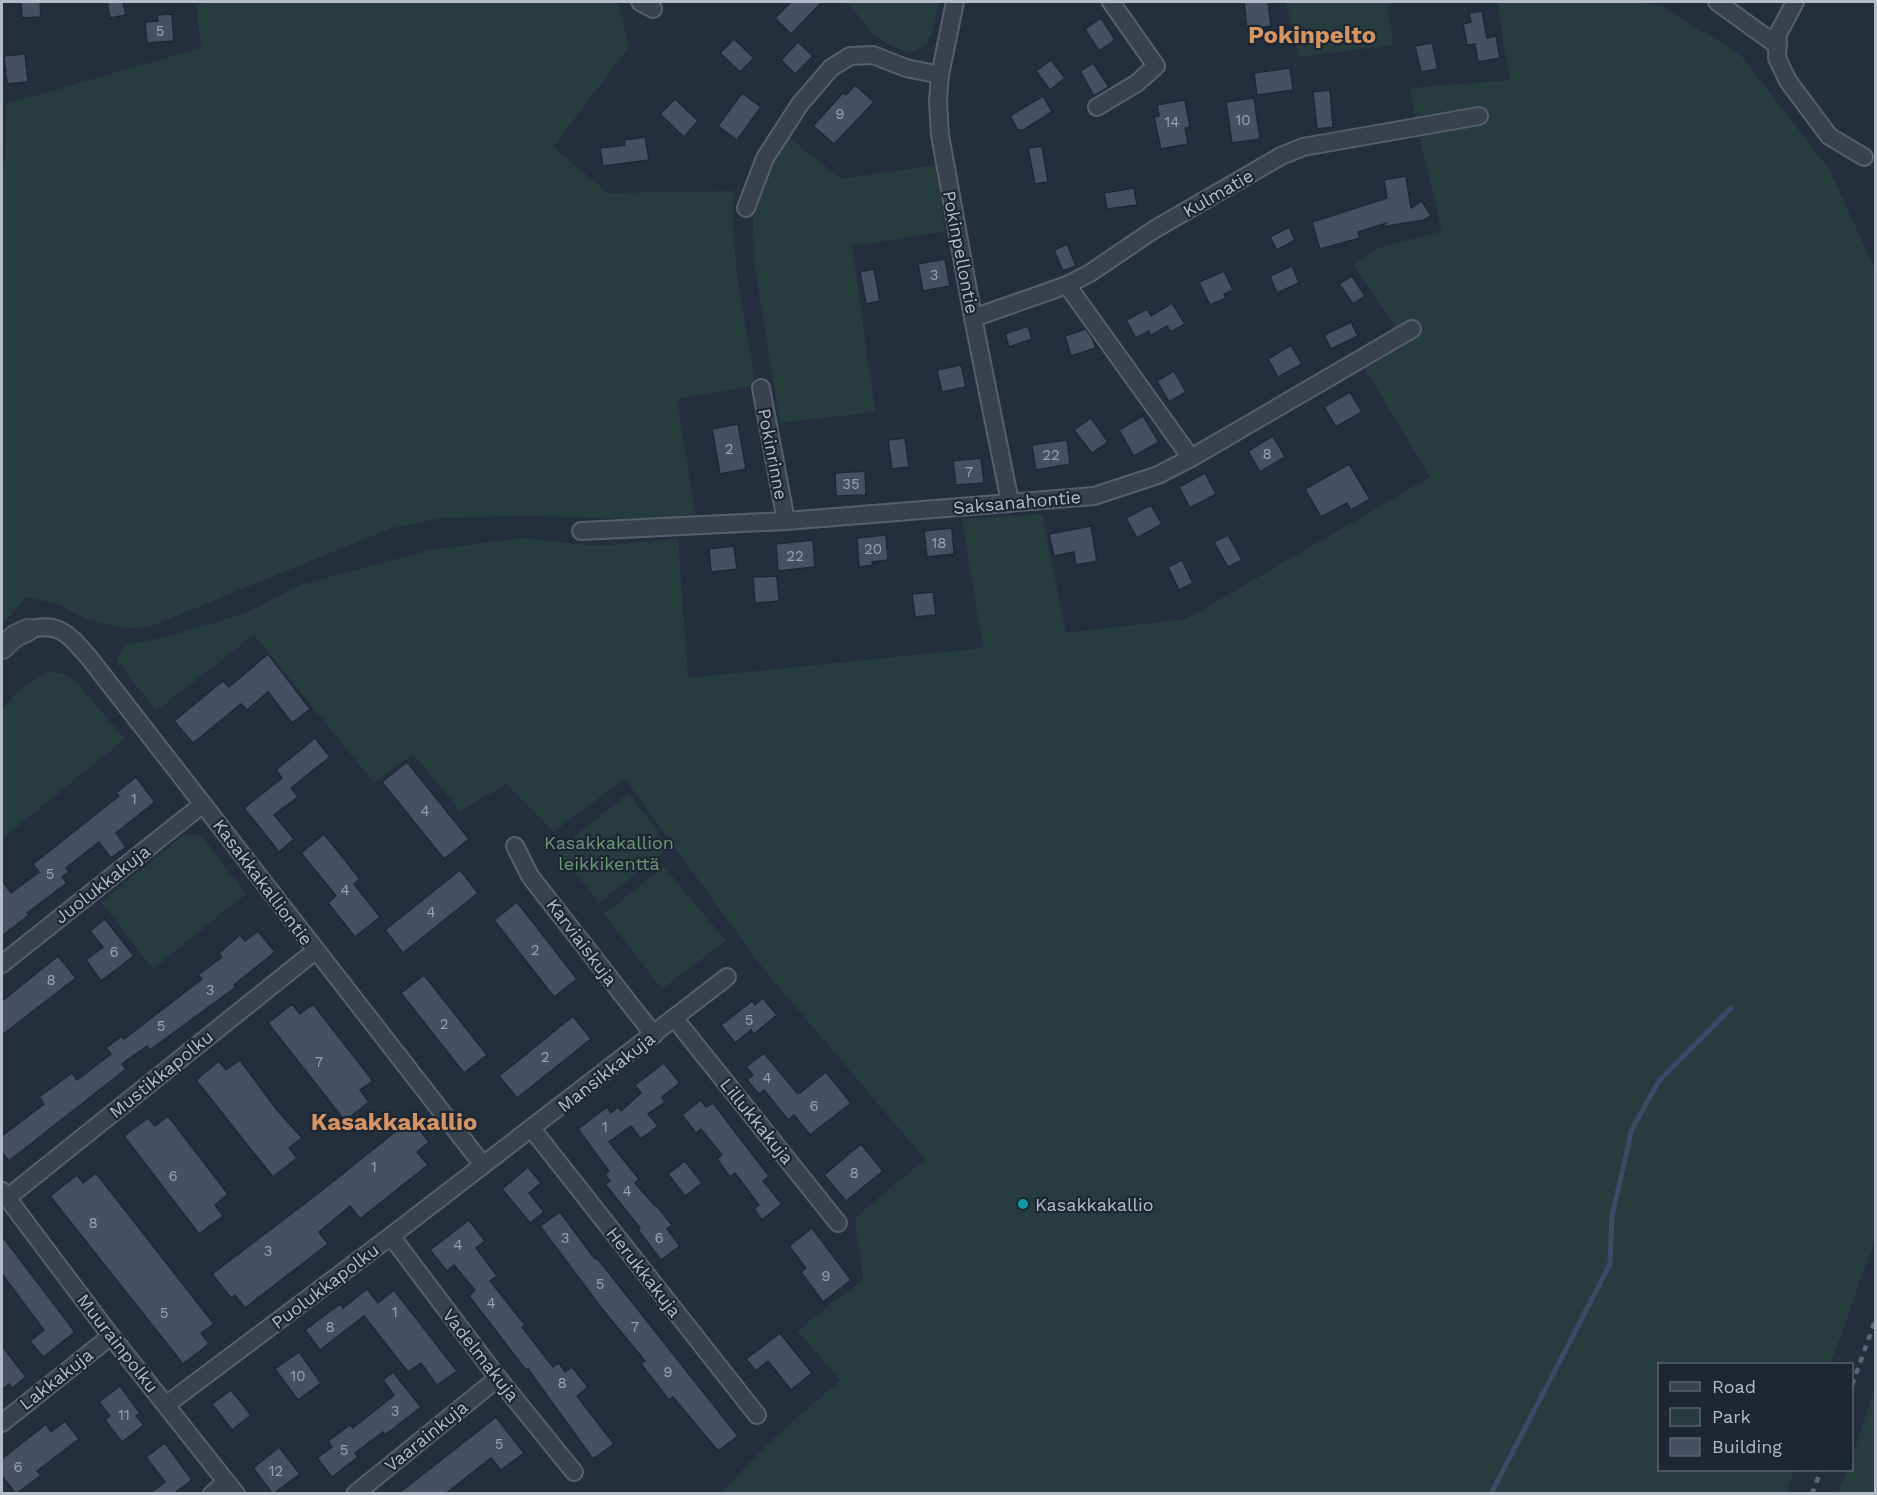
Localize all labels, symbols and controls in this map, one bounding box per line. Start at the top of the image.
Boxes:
district label: Pokinpelto [1248,21,1376,49]
house number: 5 [156,22,164,40]
house number: 9 [835,105,845,123]
house number: 10 [1235,111,1251,129]
house number: 14 [1164,113,1180,131]
street label: Kulmatie [1179,164,1257,222]
street label: Pokinpellontie [939,189,983,315]
house number: 3 [930,266,938,284]
street label: Pokinrinne [754,407,792,501]
house number: 2 [725,440,733,458]
house number: 8 [1262,445,1272,463]
house number: 22 [1042,446,1060,464]
house number: 7 [965,463,973,481]
house number: 35 [842,475,860,493]
street label: Saksanahontie [952,486,1082,518]
house number: 18 [931,534,947,552]
house number: 20 [864,540,882,558]
house number: 22 [786,547,804,565]
house number: 1 [131,790,137,808]
house number: 4 [420,802,430,820]
street label: Kasakkakalliontie [209,815,317,949]
park label: Kasakkakallion leikkikenttä [544,832,674,874]
street label: Juolukkakuja [50,840,154,928]
house number: 5 [46,865,54,883]
house number: 4 [340,881,350,899]
street label: Karviaiskuja [542,894,622,990]
house number: 4 [426,903,436,921]
house number: 2 [531,941,539,959]
house number: 6 [109,943,119,961]
house number: 8 [46,971,56,989]
house number: 3 [206,981,214,999]
house number: 5 [745,1011,753,1029]
house number: 2 [440,1015,448,1033]
house number: 5 [157,1017,165,1035]
street label: Mustikkapolku [105,1026,217,1122]
street label: Mansikkakuja [553,1028,659,1116]
house number: 2 [541,1048,549,1066]
house number: 7 [315,1053,323,1071]
house number: 4 [762,1069,772,1087]
street label: Lillukkakuja [716,1074,798,1168]
house number: 6 [809,1097,819,1115]
district label: Kasakkakallio [311,1108,477,1136]
house number: 1 [602,1118,608,1136]
house number: 1 [371,1158,377,1176]
house number: 8 [849,1164,859,1182]
house number: 6 [168,1167,178,1185]
house number: 4 [622,1182,632,1200]
place label: Kasakkakallio [1035,1194,1154,1215]
marker: Kasakkakallio [1016,1197,1030,1211]
house number: 8 [88,1214,98,1232]
street label: Herukkakuja [602,1223,686,1321]
house number: 3 [561,1229,569,1247]
house number: 6 [654,1229,664,1247]
house number: 4 [453,1236,463,1254]
street label: Puolukkapolku [267,1239,383,1333]
house number: 3 [264,1242,272,1260]
house number: 9 [821,1267,831,1285]
house number: 5 [596,1275,604,1293]
street label: Muurainpolku [73,1289,163,1397]
house number: 4 [486,1294,496,1312]
house number: 1 [392,1303,398,1321]
house number: 5 [160,1304,168,1322]
street label: Vadelmakuja [438,1305,524,1405]
house number: 8 [325,1318,335,1336]
house number: 7 [631,1318,639,1336]
street label: Lakkakuja [15,1344,97,1414]
house number: 9 [663,1363,673,1381]
legend [1658,1363,1853,1471]
house number: 10 [290,1367,306,1385]
house number: 8 [557,1374,567,1392]
text: Road [1712,1376,1756,1397]
street label: Vaarainkuja [380,1396,472,1476]
house number: 3 [391,1402,399,1420]
house number: 11 [118,1406,130,1424]
text: Park [1712,1406,1751,1427]
house number: 5 [495,1435,503,1453]
text: Building [1712,1436,1782,1457]
house number: 5 [340,1441,348,1459]
house number: 6 [13,1458,23,1476]
house number: 12 [269,1462,283,1480]

